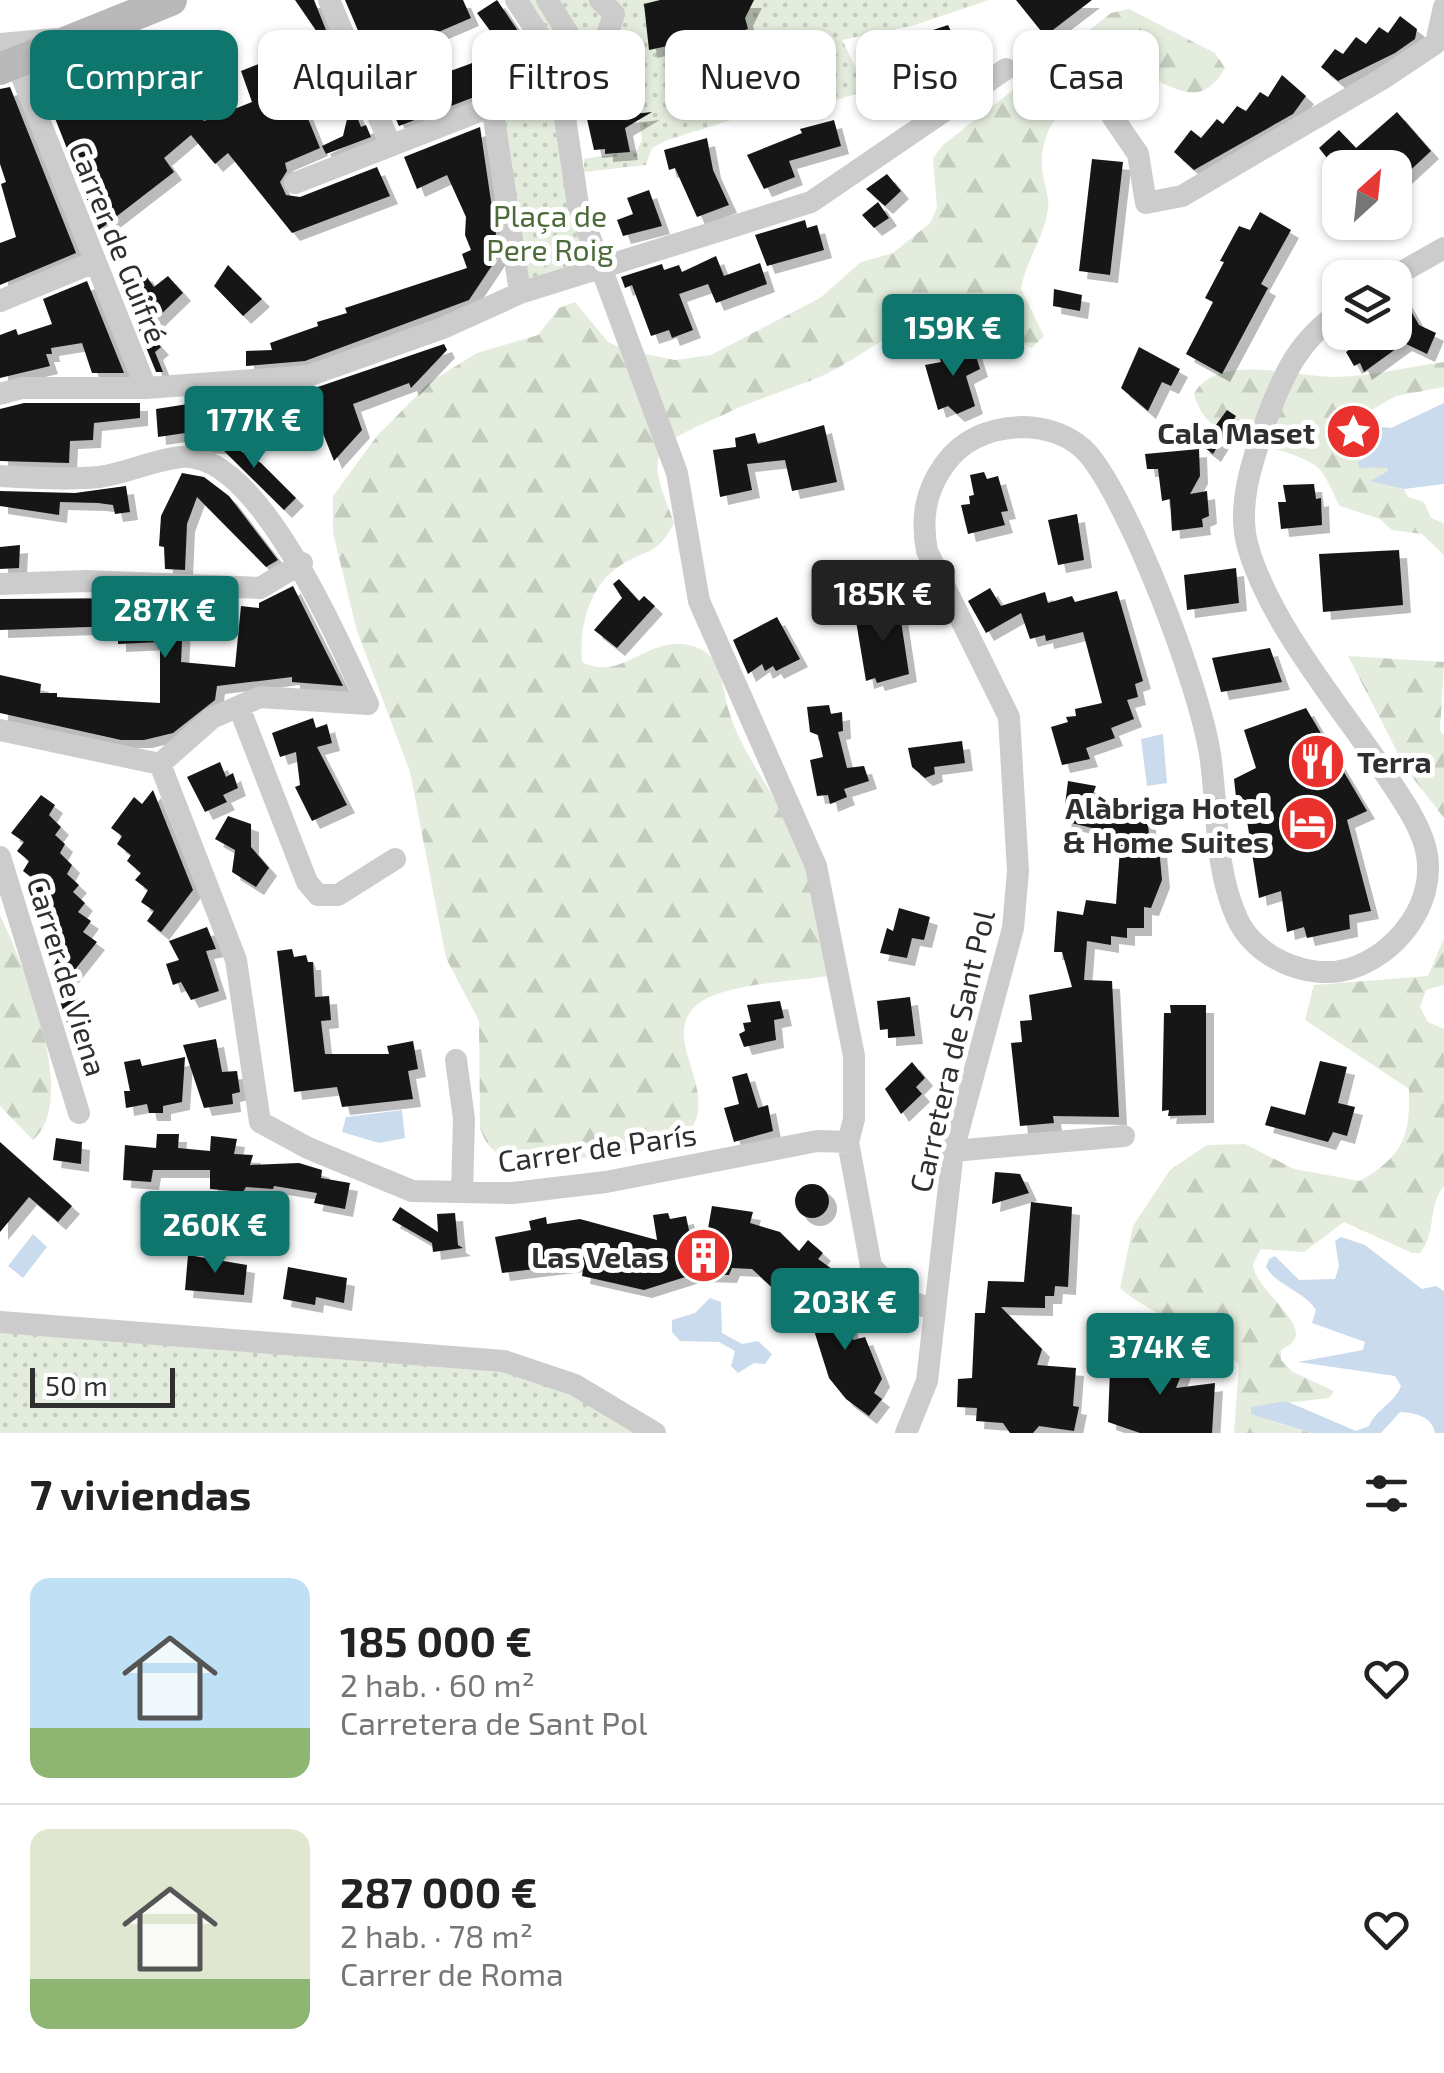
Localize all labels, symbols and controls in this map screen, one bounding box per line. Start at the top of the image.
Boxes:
chip: Comprar [30,30,238,120]
chip: Alquilar [258,30,452,120]
chip: Filtros [472,30,645,120]
chip: Nuevo [665,30,836,120]
chip: Piso [856,30,993,120]
chip: Casa [1013,30,1159,120]
street label: Carrer de Guifré [62,136,176,348]
north arrow [1322,150,1412,240]
map controls [1322,150,1412,350]
park label: Plaça de Pere Roig [486,197,614,267]
button: layers [1322,260,1412,350]
pin: 159K € [872,294,1034,379]
text: 159K € [904,307,1002,345]
pin: 177K € [173,386,335,471]
text: 177K € [206,399,302,437]
place icon: Cala Maset [1324,402,1384,462]
place label: Cala Maset [1157,414,1315,450]
pin: 185K € [802,560,964,645]
text: 185K € [834,573,932,611]
pin: 287K € [84,576,246,661]
text: 287K € [114,589,216,627]
restaurant icon: Terra [1288,731,1348,791]
place label: Terra [1357,743,1432,779]
place label: Alàbriga Hotel & Home Suites [1062,789,1269,859]
hotel icon: Alàbriga Hotel & Home Suites [1278,794,1338,854]
street label: Carrer de Viena [21,872,115,1080]
street label: Carretera de Sant Pol [901,906,1001,1196]
street label: Carrer de París [495,1115,699,1179]
pin: 260K € [134,1191,296,1276]
text: 260K € [162,1204,268,1242]
building icon: Las Velas [673,1226,733,1286]
place label: Las Velas [531,1238,664,1274]
pin: 203K € [764,1268,926,1353]
text: 203K € [793,1281,897,1319]
pin: 374K € [1079,1313,1241,1398]
text: 374K € [1109,1326,1211,1364]
scale bar [30,1363,175,1408]
text: 50 m [45,1368,108,1402]
icon: filters [1359,1466,1414,1521]
text: 7 viviendas [30,1468,251,1518]
text: 185 000 € [340,1615,532,1665]
icon: home [110,1618,230,1738]
icon: heart [1359,1651,1414,1706]
text: 2 hab. · 60 m² [340,1665,535,1703]
text: Carretera de Sant Pol [340,1703,648,1741]
text: 287 000 € [340,1866,537,1916]
icon: home [110,1869,230,1989]
icon: heart [1359,1902,1414,1957]
text: 2 hab. · 78 m² [340,1916,533,1954]
text: Carrer de Roma [340,1954,564,1992]

